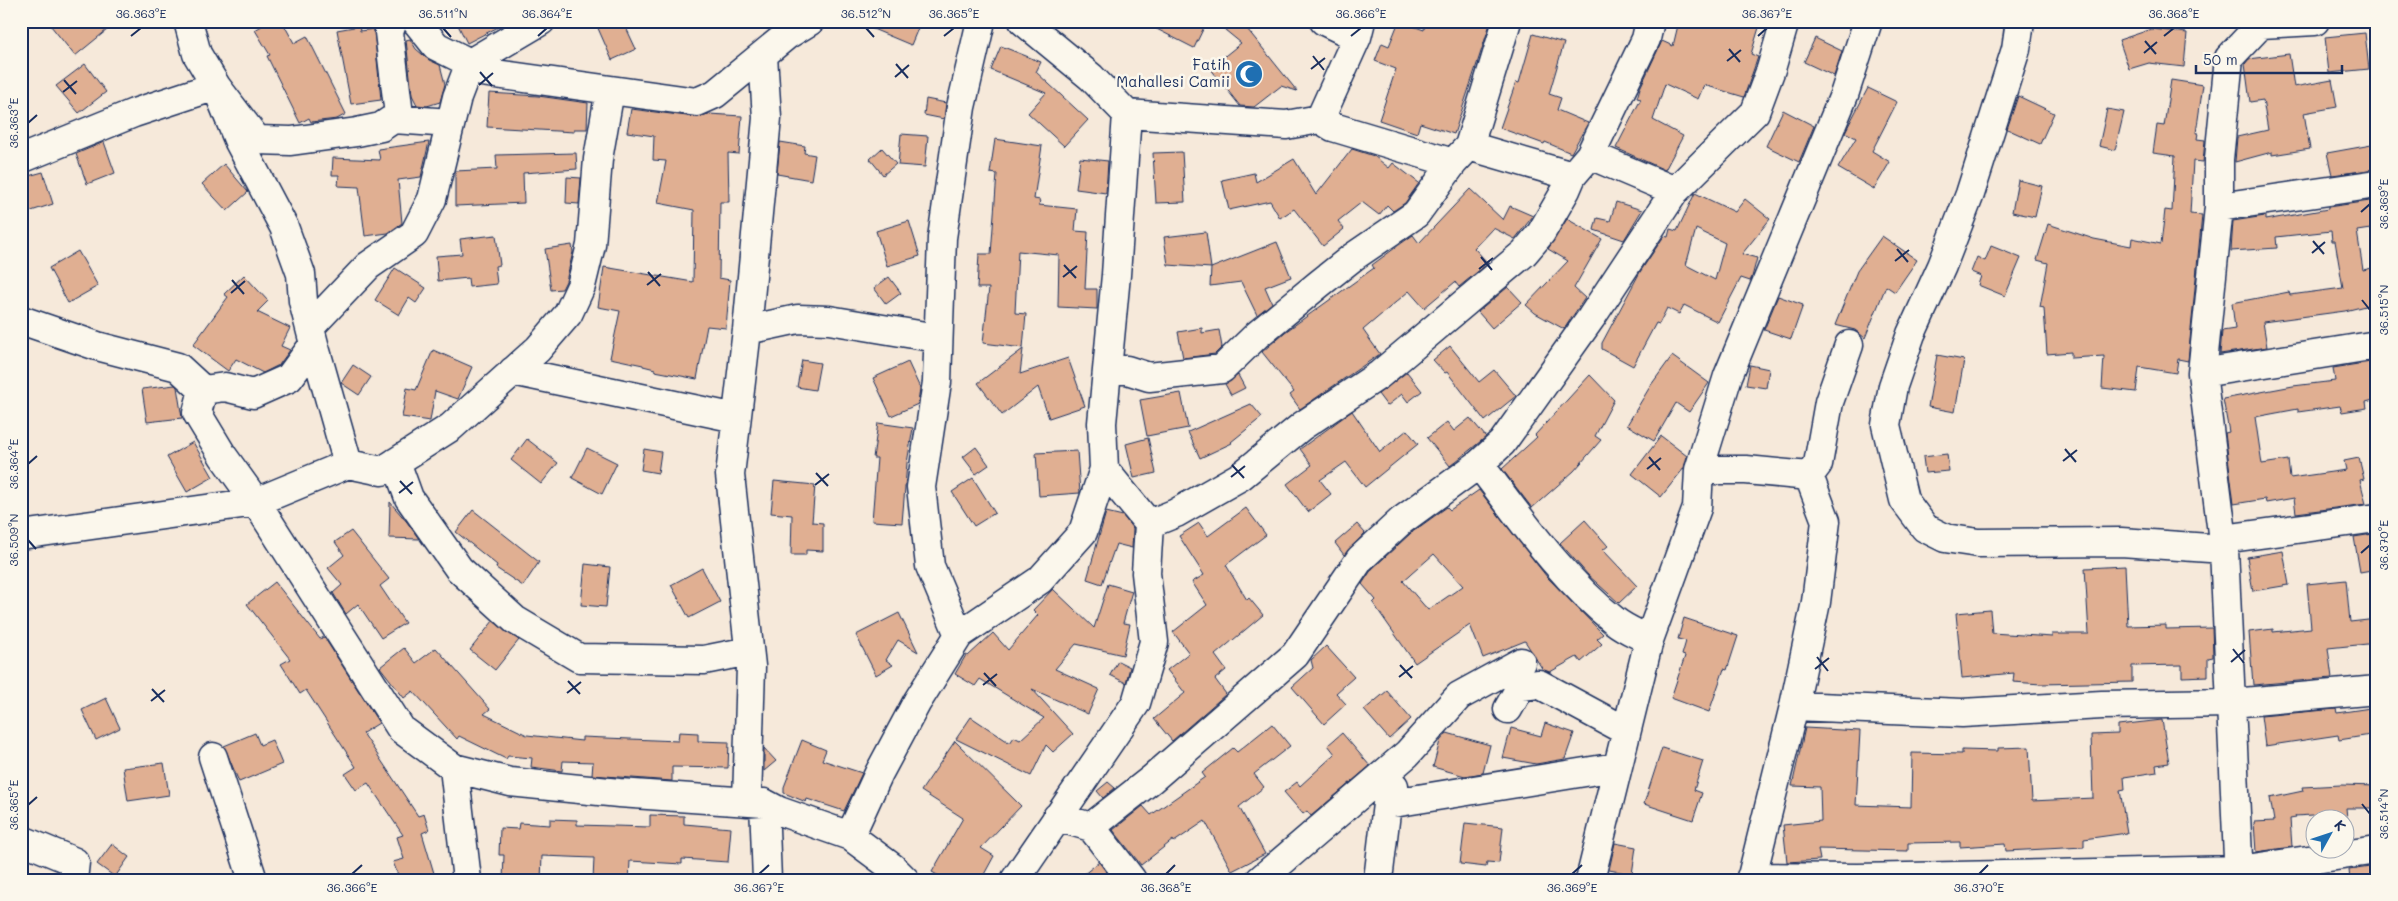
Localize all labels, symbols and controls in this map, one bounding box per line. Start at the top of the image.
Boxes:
text: 36.363°E [116,5,166,21]
text: 36.511°N [418,5,468,21]
text: 36.364°E [522,5,572,21]
text: 36.512°N [841,5,891,21]
text: 36.365°E [929,5,979,21]
text: 36.366°E [1336,5,1387,21]
text: 36.367°E [1742,5,1792,21]
text: 36.368°E [2149,5,2200,21]
scale bar [2196,42,2342,74]
text: 50 m [2203,49,2238,69]
place label: Fatih Mahallesi Camii [1116,54,1230,91]
mosque icon: Fatih Mahallesi Camii [1234,59,1264,89]
text: 36.363°E [5,98,21,148]
text: 36.369°E [2375,179,2391,229]
text: 36.515°N [2375,285,2391,335]
text: 36.364°E [5,439,21,489]
text: 36.509°N [5,514,21,566]
text: 36.370°E [2375,520,2391,570]
text: 36.365°E [5,780,21,830]
text: 36.514°N [2375,789,2391,839]
north arrow [2306,808,2356,858]
text: K [2330,816,2351,835]
text: 36.366°E [327,879,378,895]
text: 36.367°E [734,879,784,895]
text: 36.368°E [1141,879,1192,895]
text: 36.369°E [1547,879,1597,895]
text: 36.370°E [1954,879,2004,895]

